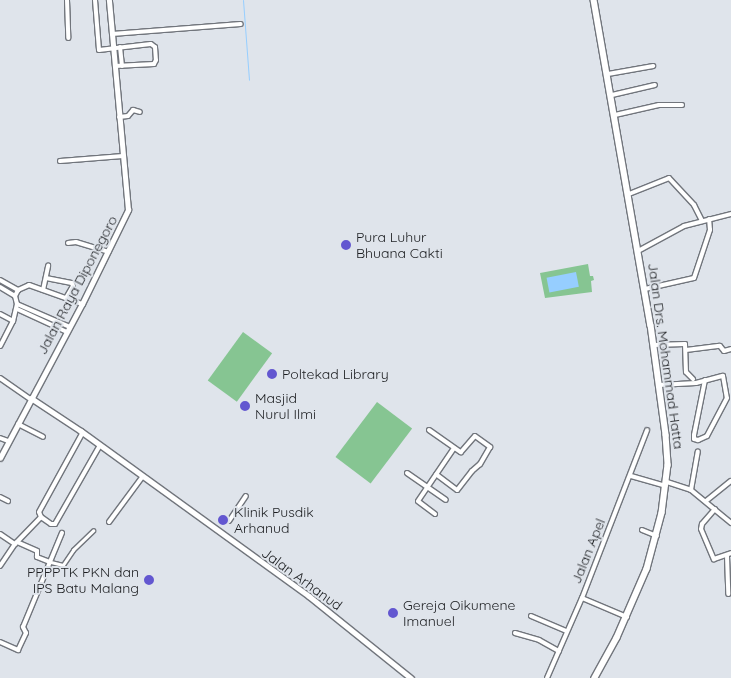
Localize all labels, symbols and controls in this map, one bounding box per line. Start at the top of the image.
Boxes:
street label: Jalan Raya Diponegoro [33,213,121,357]
place label: Pura Luhur Bhuana Cakti [356,229,443,262]
marker: Pura Luhur Bhuana Cakti [340,239,352,251]
street label: Jalan Drs. Mohammad Hatta [645,262,687,450]
place label: Poltekad Library [282,366,389,382]
marker: Poltekad Library [266,368,278,380]
place label: Masjid Nurul Ilmi [255,390,316,422]
marker: Masjid Nurul Ilmi [239,400,251,412]
place label: Klinik Pusdik Arhanud [234,504,314,536]
marker: Klinik Pusdik Arhanud [216,513,230,527]
street label: Jalan Apel [567,516,609,586]
street label: Jalan Arhanud [258,544,346,614]
place label: PPPPTK PKN dan IPS Batu Malang [27,564,139,596]
marker: PPPPTK PKN dan IPS Batu Malang [143,574,155,586]
place label: Gereja Oikumene Imanuel [403,597,516,630]
marker: Gereja Oikumene Imanuel [387,607,399,619]

